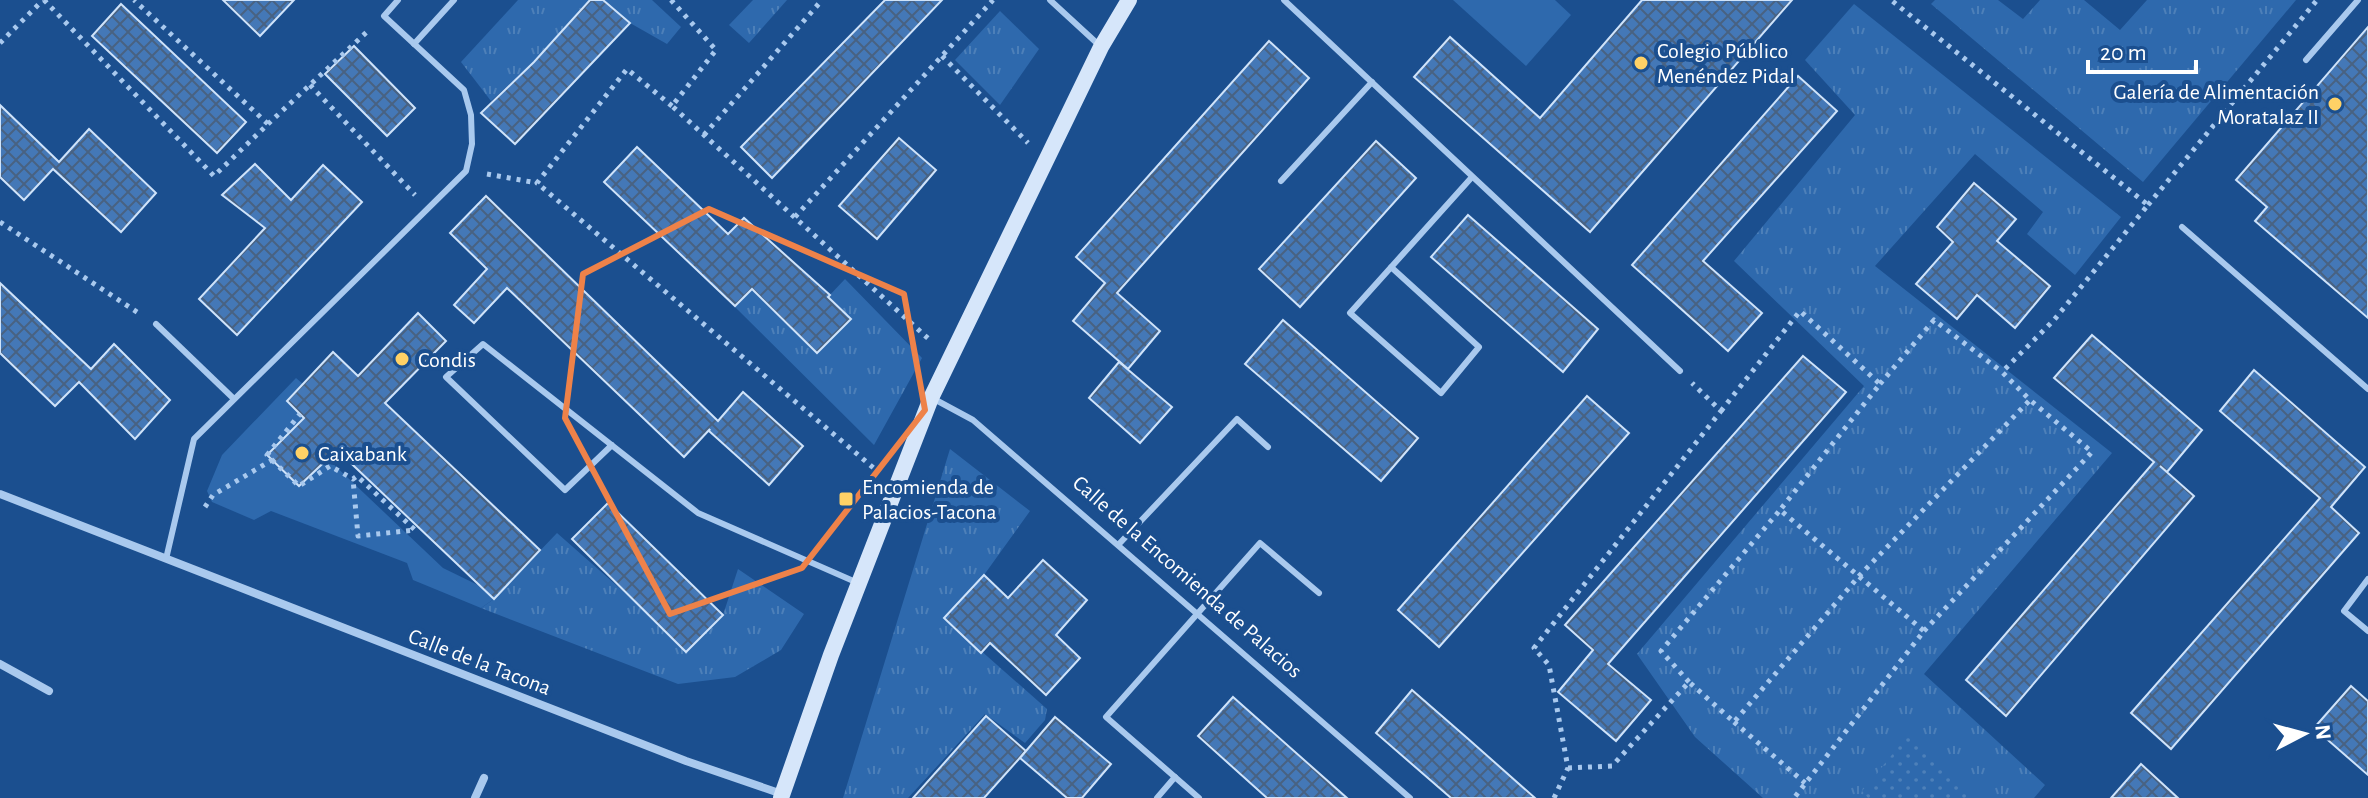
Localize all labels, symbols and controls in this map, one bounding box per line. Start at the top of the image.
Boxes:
scale bar [2088,24,2196,74]
place label: Colegio Público Menéndez Pidal [1657,40,1795,87]
text: 20 m [2100,41,2147,65]
marker: Colegio Público Menéndez Pidal [1632,54,1650,72]
place label: Galería de Alimentación Moratalaz II [2113,81,2319,128]
marker: Galería de Alimentación Moratalaz II [2326,95,2344,113]
place label: Condis [418,349,476,371]
marker: Condis [393,350,411,368]
place label: Caixabank [318,443,407,465]
marker: Caixabank [293,444,311,462]
street label: Calle de la Encomienda de Palacios [1069,471,1306,682]
place label: Encomienda de Palacios-Tacona [862,476,997,523]
marker: Encomienda de Palacios-Tacona [837,490,855,508]
street label: Calle de la Tacona [405,625,554,699]
north arrow [2264,694,2344,774]
text: N [2311,723,2335,741]

